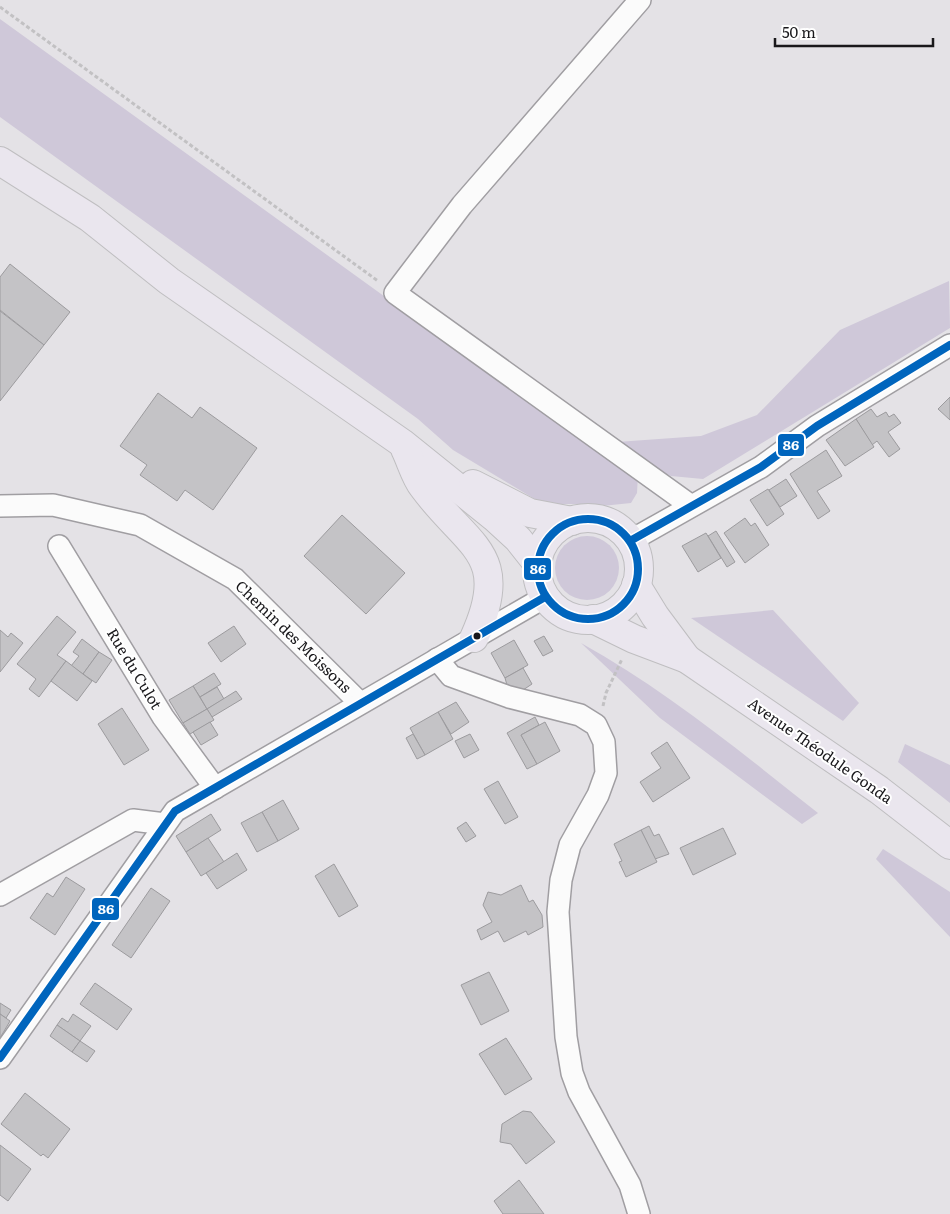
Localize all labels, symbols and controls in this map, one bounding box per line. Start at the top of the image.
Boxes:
scale bar [775,15,932,47]
text: 50 m [782,20,816,43]
line badge: 86 [777,433,805,457]
text: 86 [783,434,799,454]
line badge: 86 [523,557,552,581]
text: 86 [530,558,546,578]
street label: Chemin des Moissons [231,574,358,698]
street label: Rue du Culot [102,623,169,713]
unlabelled marker [472,631,482,641]
street label: Avenue Théodule Gonda [744,691,899,809]
line badge: 86 [91,897,120,921]
text: 86 [98,898,114,918]

